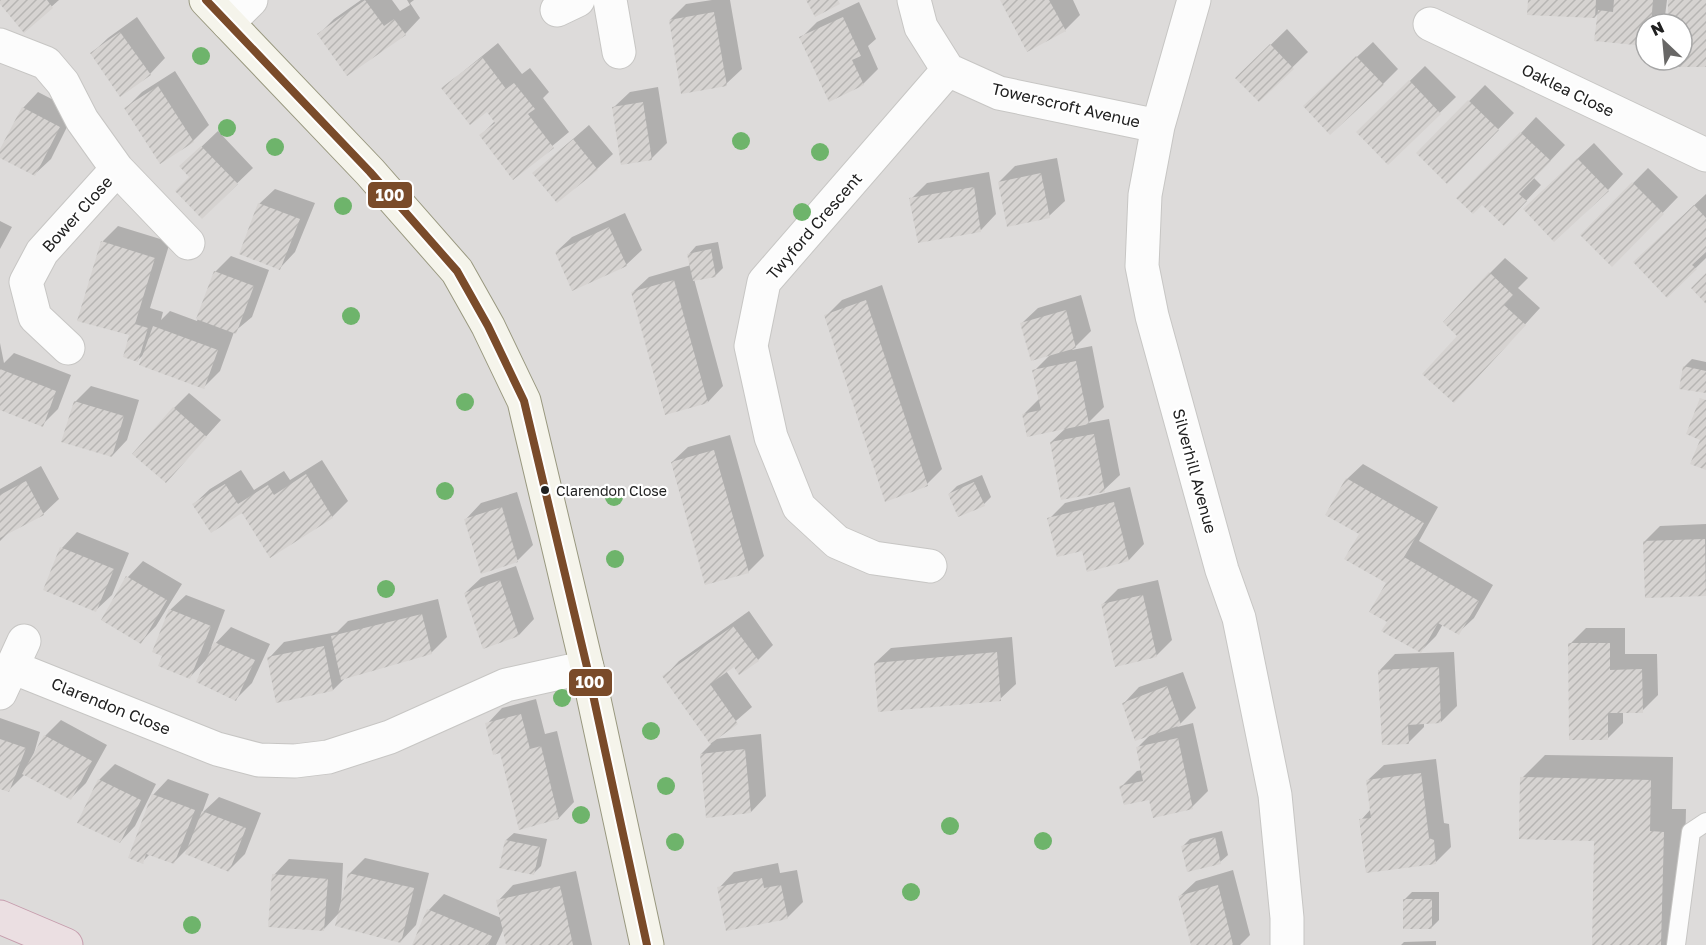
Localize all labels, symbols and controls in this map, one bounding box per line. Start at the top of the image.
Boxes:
north arrow [1634,12,1694,72]
text: N [1648,17,1667,40]
street label: Oaklea Close [1518,59,1618,121]
street label: Towerscroft Avenue [990,78,1142,132]
street label: Twyford Crescent [762,168,866,284]
street label: Bower Close [38,172,116,256]
line badge: 100 [367,181,413,209]
text: 100 [375,185,405,205]
street label: Silverhill Avenue [1169,406,1221,536]
place label: Clarendon Close [556,482,667,499]
marker: Clarendon Close [539,484,551,496]
line badge: 100 [568,668,613,697]
text: 100 [575,672,605,692]
street label: Clarendon Close [49,673,173,739]

